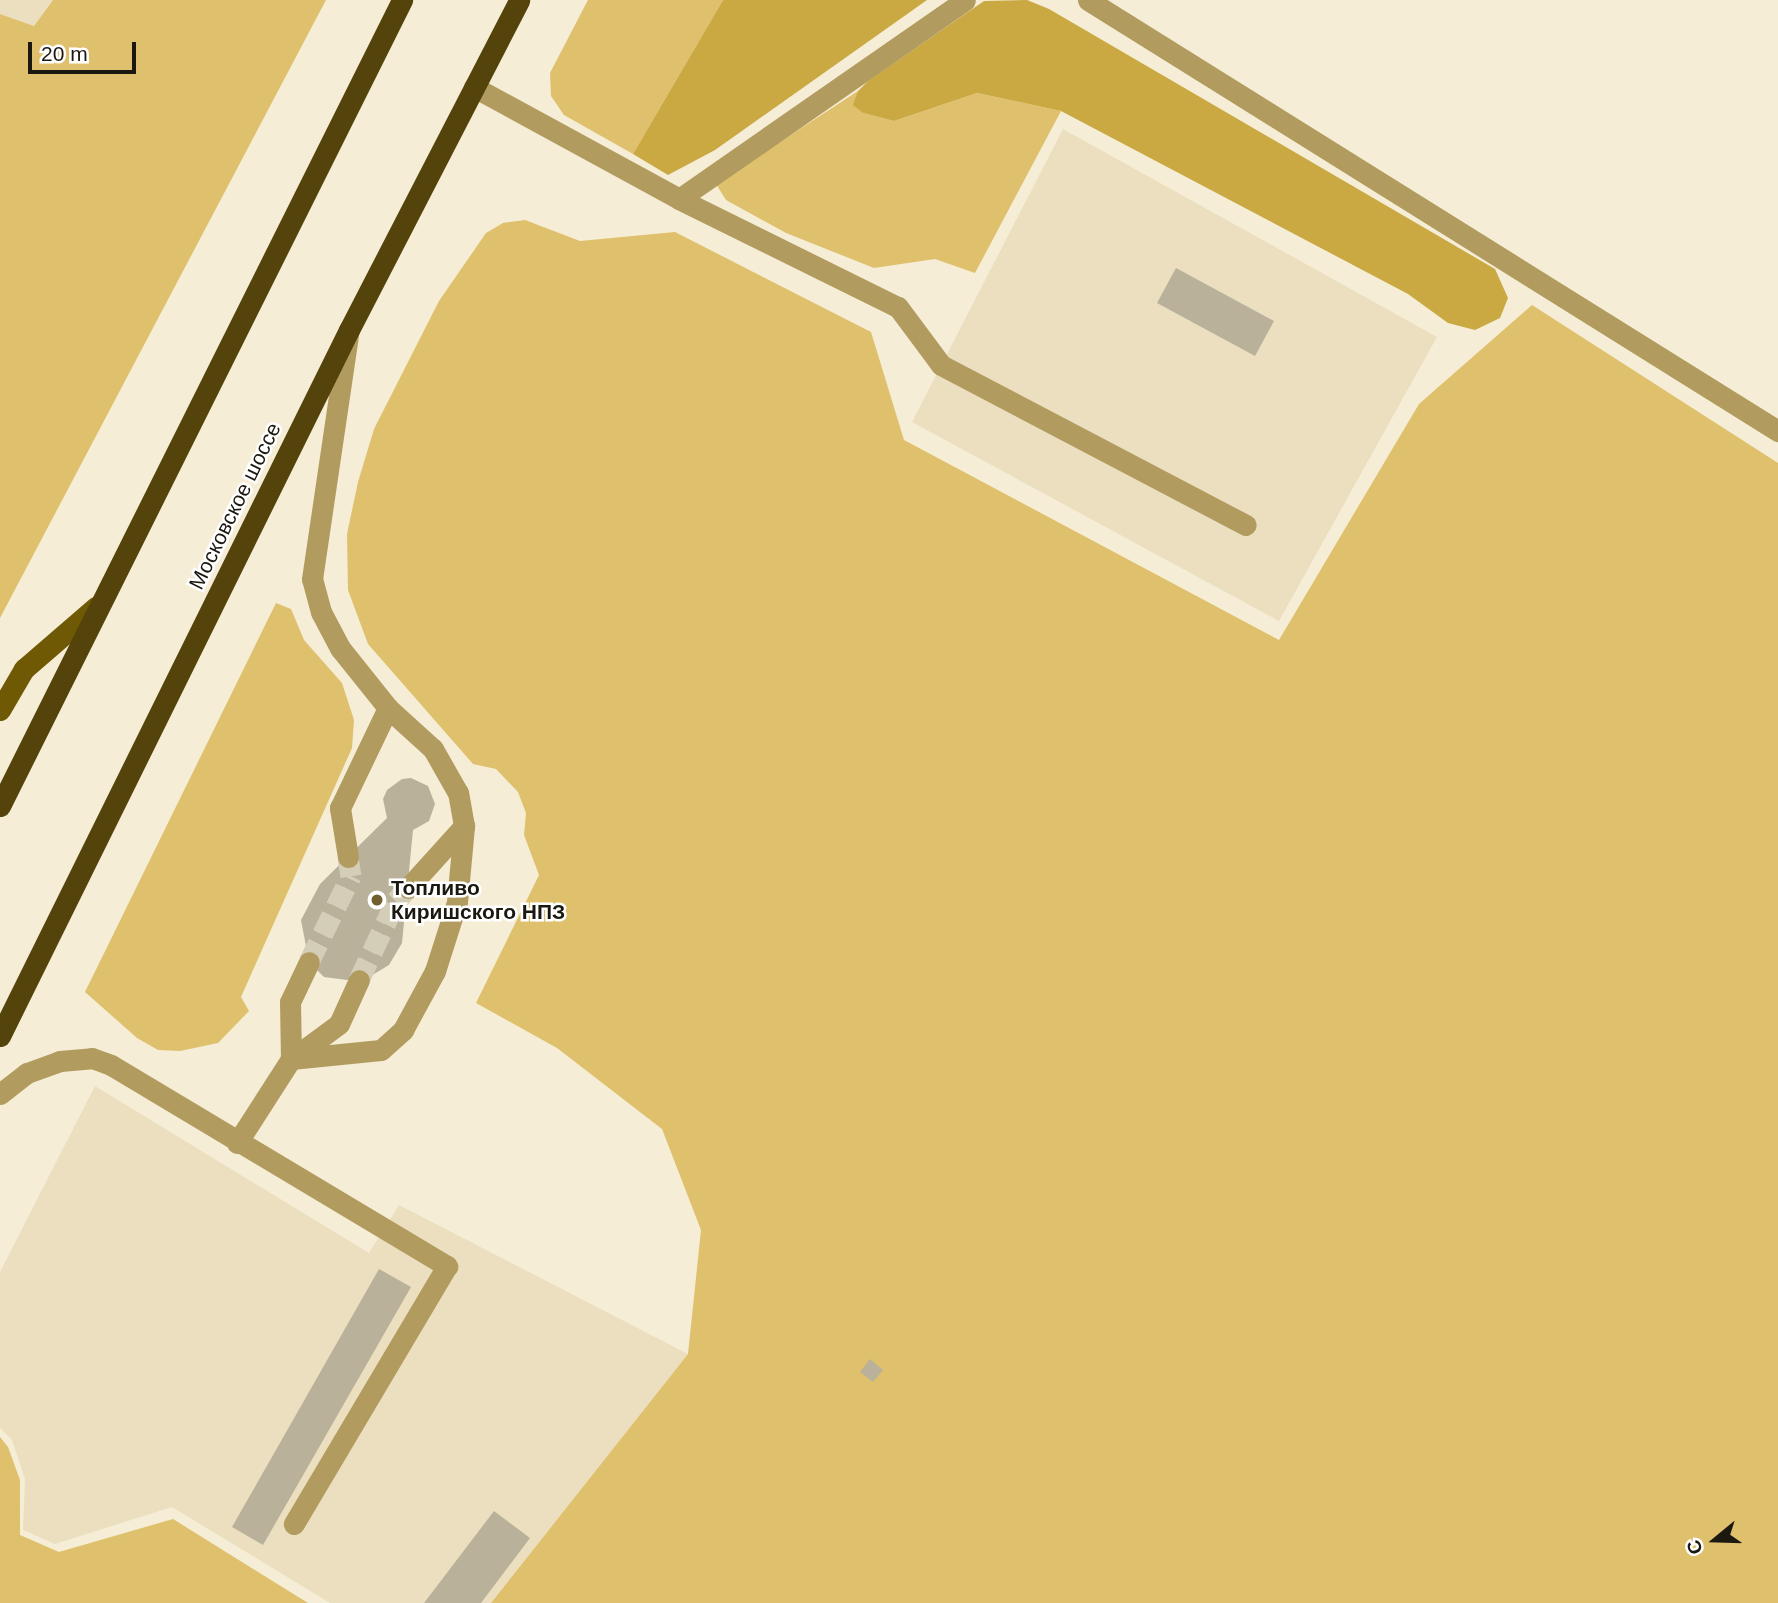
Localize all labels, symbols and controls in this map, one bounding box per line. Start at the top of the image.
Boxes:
scale bar [32,28,140,72]
text: 20 m [41,42,88,65]
street label: Московское шоссе [184,419,286,593]
place label: Топливо Киришского НПЗ [391,875,565,925]
marker: Топливо Киришского НПЗ [369,892,385,908]
north arrow [1680,1505,1750,1575]
text: С [1683,1537,1707,1557]

